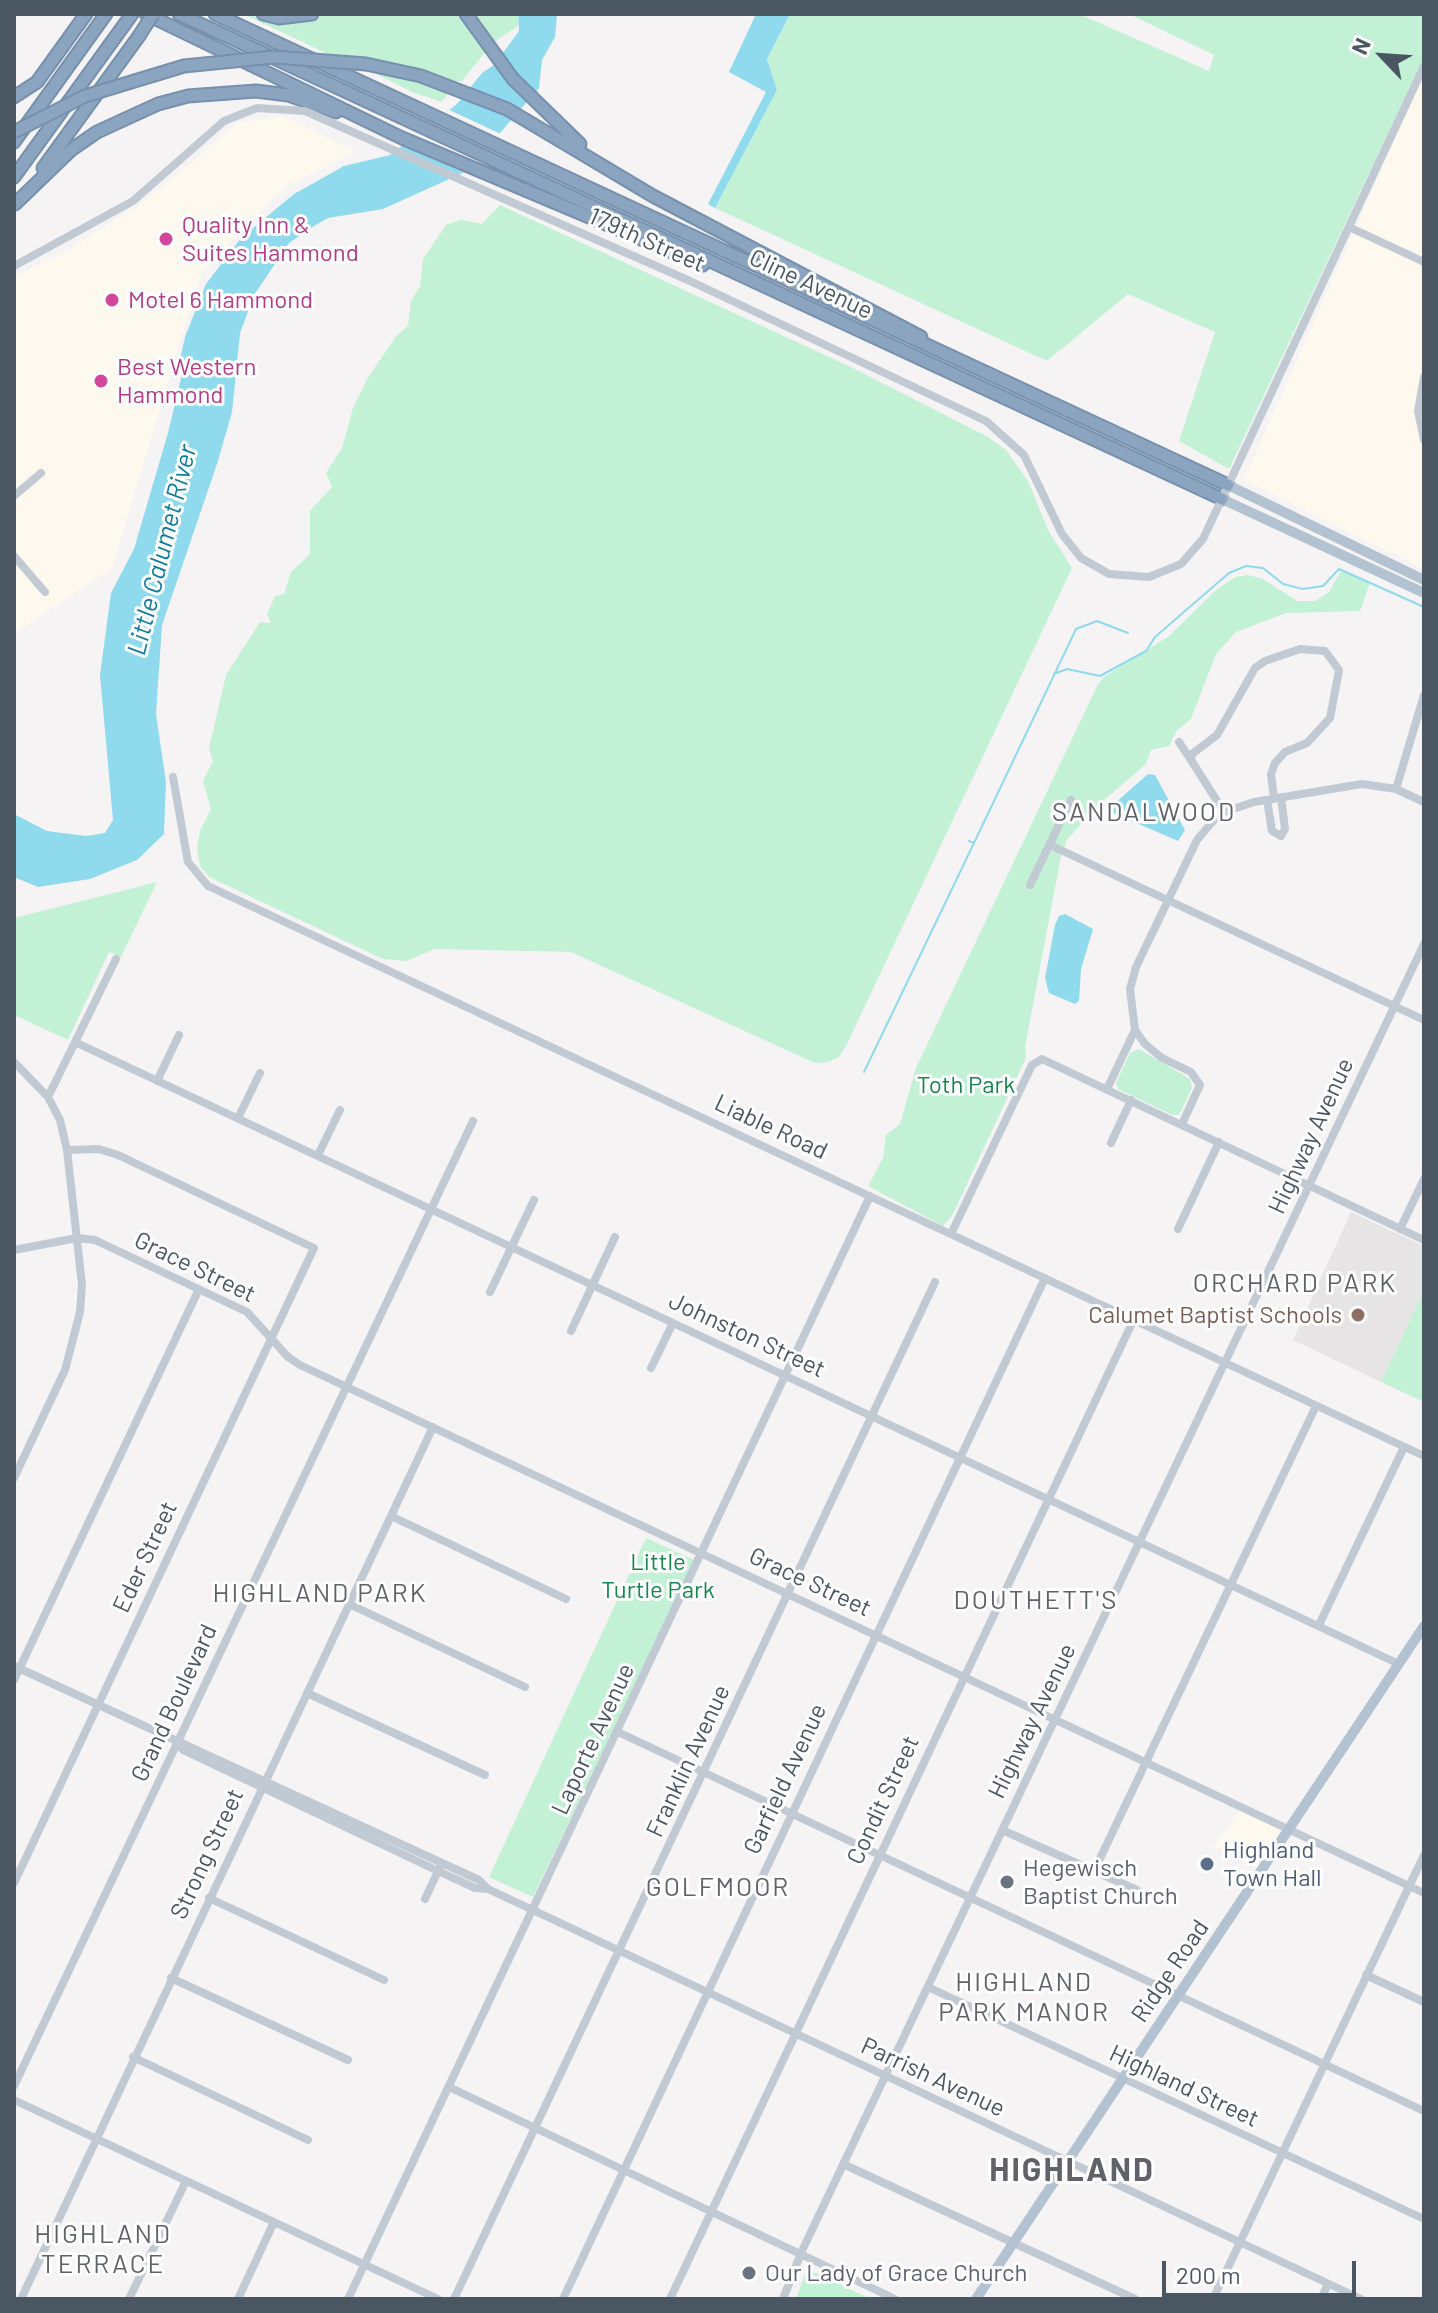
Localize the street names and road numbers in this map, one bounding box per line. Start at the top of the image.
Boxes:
street label: 179th Street [584,202,710,278]
street label: Cline Avenue [745,243,877,325]
street label: Highway Avenue [1262,1053,1360,1219]
street label: Liable Road [710,1088,832,1166]
street label: Grace Street [130,1225,260,1309]
street label: Johnston Street [664,1286,830,1384]
street label: Eder Street [107,1497,183,1617]
street label: Grace Street [744,1541,876,1623]
street label: Grand Boulevard [125,1620,223,1786]
street label: Highway Avenue [982,1639,1082,1803]
street label: Laporte Avenue [545,1659,641,1819]
street label: Franklin Avenue [640,1680,736,1842]
street label: Garfield Avenue [738,1699,832,1859]
street label: Condit Street [841,1731,925,1869]
street label: Strong Street [164,1784,250,1924]
street label: Ridge Road [1125,1914,1215,2028]
street label: Parrish Avenue [856,2031,1010,2123]
street label: Highland Street [1105,2039,1263,2133]

